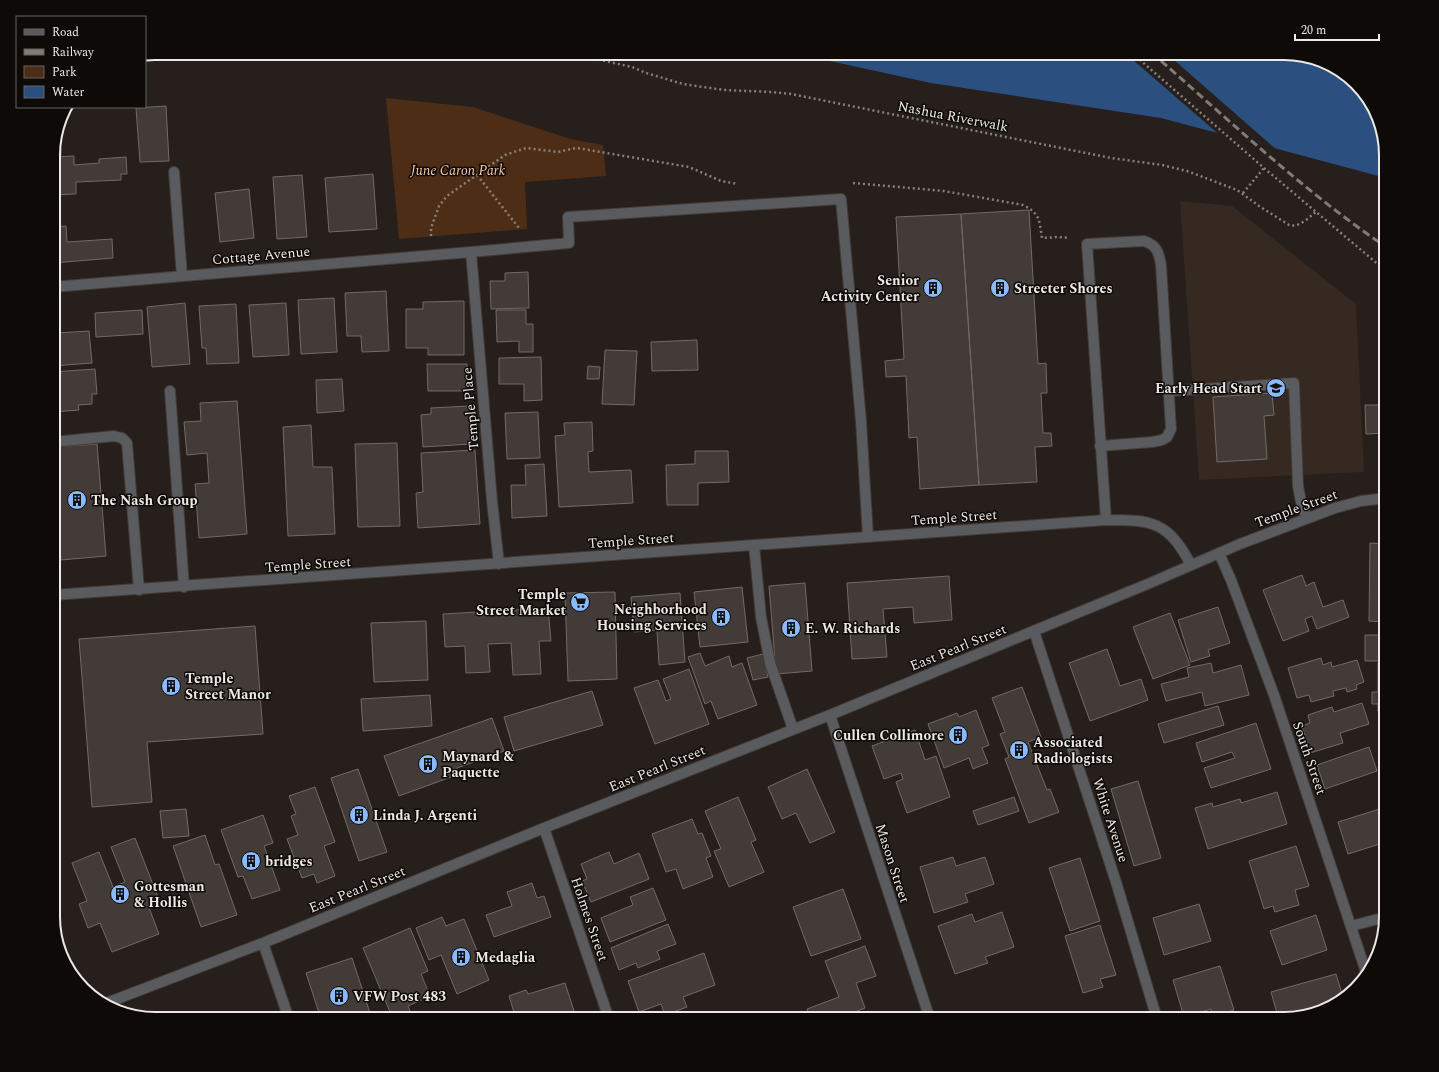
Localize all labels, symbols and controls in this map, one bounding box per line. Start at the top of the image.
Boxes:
legend [16,16,146,108]
scale bar [1295,16,1379,42]
text: 20 m [1301,21,1326,40]
text: Road [52,23,79,42]
text: Railway [52,43,95,62]
text: Park [52,63,77,82]
text: Water [52,83,84,102]
street label: Nashua Riverwalk [896,95,1010,138]
park label: June Caron Park [410,160,506,181]
street label: Cottage Avenue [211,241,311,270]
place label: Senior Activity Center [821,270,919,307]
building icon: Senior Activity Center [922,277,944,299]
building icon: Streeter Shores [989,277,1011,299]
place label: Streeter Shores [1014,278,1113,299]
street label: Temple Place [456,366,485,451]
school or university icon: Early Head Start [1265,377,1287,399]
place label: Early Head Start [1155,378,1263,399]
street label: Temple Street [1252,484,1340,533]
building icon: The Nash Group [66,489,88,511]
place label: The Nash Group [91,490,197,511]
street label: Temple Street [910,504,998,531]
street label: Temple Street [587,527,675,554]
street label: Temple Street [264,551,352,578]
place label: Temple Street Market [476,584,567,621]
supermarket icon: Temple Street Market [569,591,591,613]
place label: Neighborhood Housing Services [597,599,707,636]
building icon: Neighborhood Housing Services [710,606,732,628]
building icon: E. W. Richards [780,617,802,639]
place label: E. W. Richards [805,618,900,639]
street label: East Pearl Street [907,618,1010,676]
place label: Temple Street Manor [185,668,271,705]
building icon: Temple Street Manor [160,675,182,697]
street label: South Street [1287,719,1332,798]
building icon: Cullen Collimore [947,724,969,746]
place label: Cullen Collimore [833,725,944,746]
place label: Associated Radiologists [1033,732,1113,769]
street label: East Pearl Street [606,739,709,797]
building icon: Associated Radiologists [1008,739,1030,761]
place label: Maynard & Paquette [442,746,514,783]
building icon: Maynard & Paquette [417,753,439,775]
street label: White Avenue [1087,775,1134,865]
building icon: Linda J. Argenti [348,804,370,826]
place label: Linda J. Argenti [373,805,477,826]
street label: Mason Street [870,821,915,906]
building icon: bridges [240,850,262,872]
place label: bridges [265,851,313,872]
street label: East Pearl Street [306,860,409,918]
street label: Holmes Street [565,874,614,964]
place label: Gottesman & Hollis [134,876,205,913]
building icon: Gottesman & Hollis [109,883,131,905]
building icon: Medaglia [450,946,472,968]
place label: Medaglia [475,947,536,968]
building icon: VFW Post 483 [328,985,350,1007]
place label: VFW Post 483 [353,986,446,1007]

